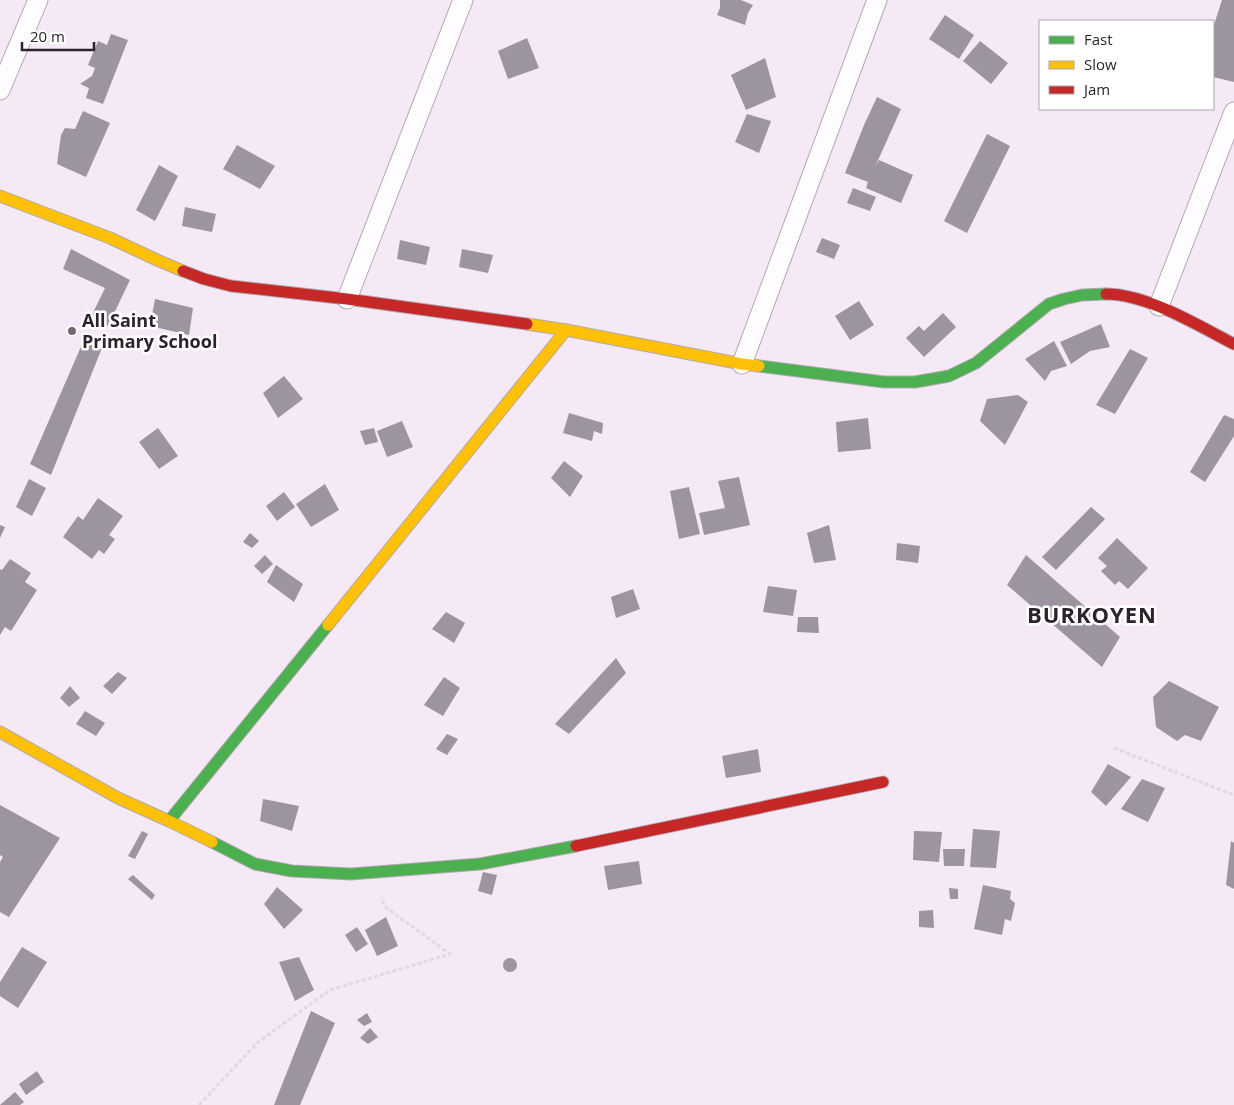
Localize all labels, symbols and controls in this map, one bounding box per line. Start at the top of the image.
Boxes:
scale bar [22,20,95,52]
legend [1039,20,1214,110]
text: 20 m [30,26,65,46]
text: Fast [1084,29,1113,49]
text: Slow [1084,54,1117,74]
text: Jam [1082,79,1110,99]
place label: All Saint Primary School [82,308,217,353]
marker: All Saint Primary School [66,325,78,337]
district label: BURKOYEN [1027,599,1157,629]

